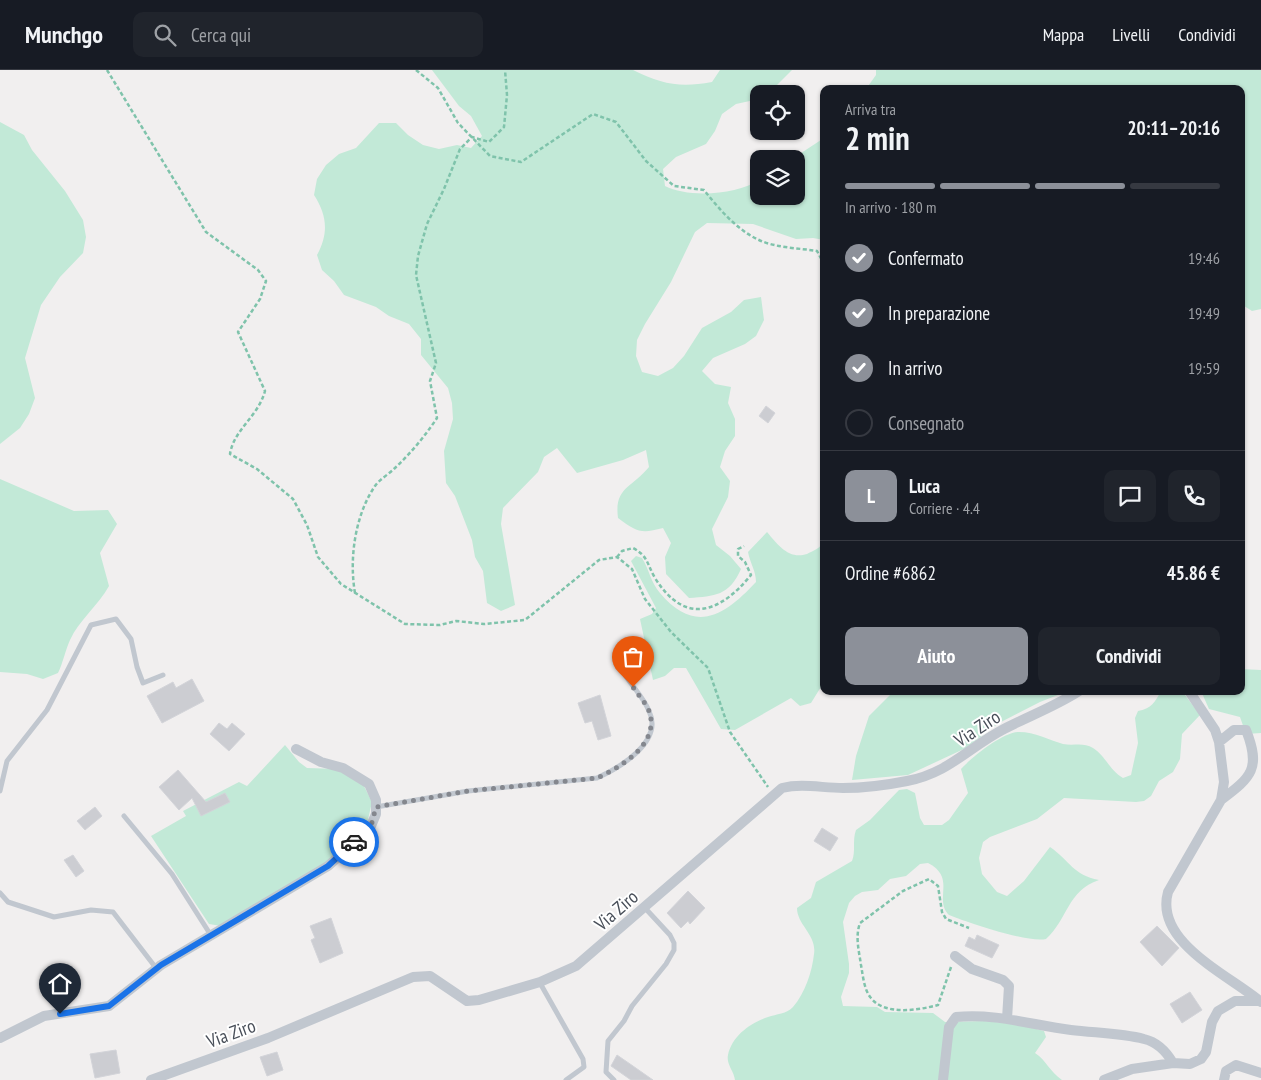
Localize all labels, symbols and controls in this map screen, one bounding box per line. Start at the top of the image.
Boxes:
search box [133,12,483,57]
text: Munchgo [25,19,103,50]
icon: search [151,21,179,49]
text: Cerca qui [191,23,251,47]
text: Mappa [1043,23,1084,46]
text: Livelli [1112,23,1150,46]
text: Condividi [1178,23,1236,46]
map controls [750,85,805,205]
button: locate [750,85,805,140]
text: Arriva tra [845,99,896,119]
text: 20:11–20:16 [1127,116,1220,140]
text: 2 min [845,117,910,159]
button: layers [750,150,805,205]
text: In arrivo · 180 m [845,197,937,217]
icon: check [845,244,873,272]
text: Confermato [888,246,964,270]
text: 19:46 [1188,248,1220,268]
icon: check [845,299,873,327]
text: In preparazione [888,301,990,325]
text: 19:49 [1188,303,1220,323]
icon: check [845,354,873,382]
text: In arrivo [888,356,943,380]
text: 19:59 [1188,358,1220,378]
text: Consegnato [888,411,964,435]
button: chat [1104,470,1156,522]
button: phone [1168,470,1220,522]
text: Luca [909,474,940,498]
text: L [867,484,875,508]
text: Corriere · 4.4 [909,498,980,518]
text: Ordine #6862 [845,561,936,585]
text: 45.86 € [1167,561,1220,585]
button: Aiuto [845,627,1028,685]
button: Condividi [1038,627,1220,685]
pin [612,636,654,687]
icon: bag [619,643,647,671]
street label: Via Ziro [949,704,1005,752]
courier [329,817,379,867]
icon: car [340,828,368,856]
street label: Via Ziro [588,885,643,936]
pin [39,963,81,1014]
icon: home [46,970,74,998]
street label: Via Ziro [202,1013,259,1053]

